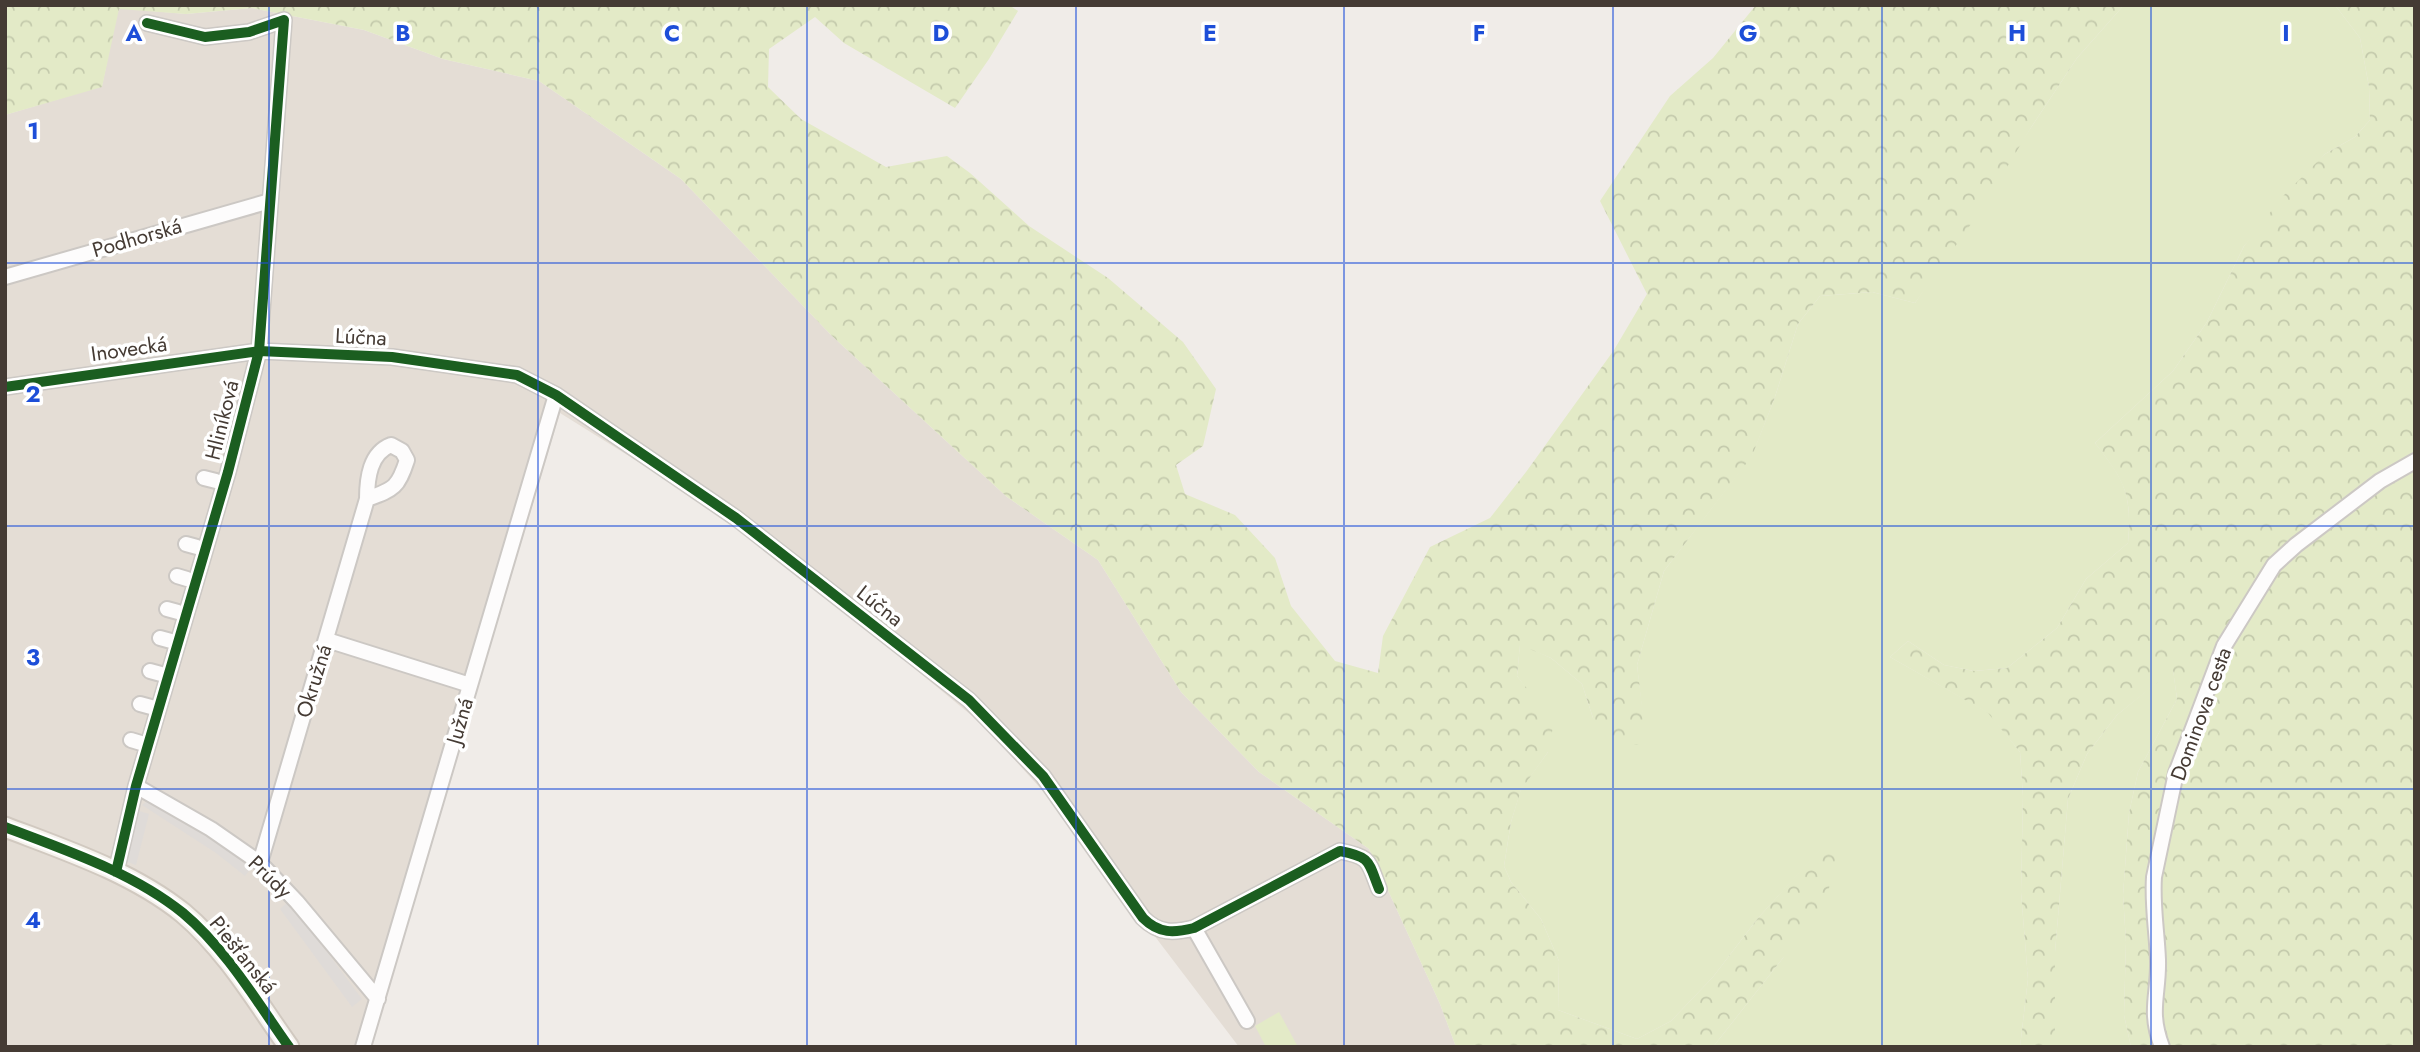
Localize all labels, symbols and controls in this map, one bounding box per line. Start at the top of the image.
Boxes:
text: A [125,16,143,50]
text: B [395,16,411,50]
text: C [664,16,680,50]
text: D [933,16,950,50]
text: E [1203,16,1217,50]
text: F [1473,16,1485,50]
text: G [1739,16,1757,50]
text: H [2008,16,2026,50]
text: I [2282,16,2290,50]
text: 1 [27,114,39,148]
street label: Podhorská [89,211,185,265]
street label: Lúčna [334,321,388,353]
street label: Inovecká [89,329,169,369]
text: 2 [25,377,41,411]
street label: Hliníková [198,377,246,463]
street label: Lúčna [850,578,910,634]
text: 3 [26,640,40,674]
street label: Okružná [289,641,339,721]
street label: Dominova cesta [2163,643,2239,785]
street label: Južná [438,694,481,751]
street label: Prúdy [241,849,299,906]
text: 4 [25,903,41,937]
street label: Piešťanská [202,910,284,1000]

